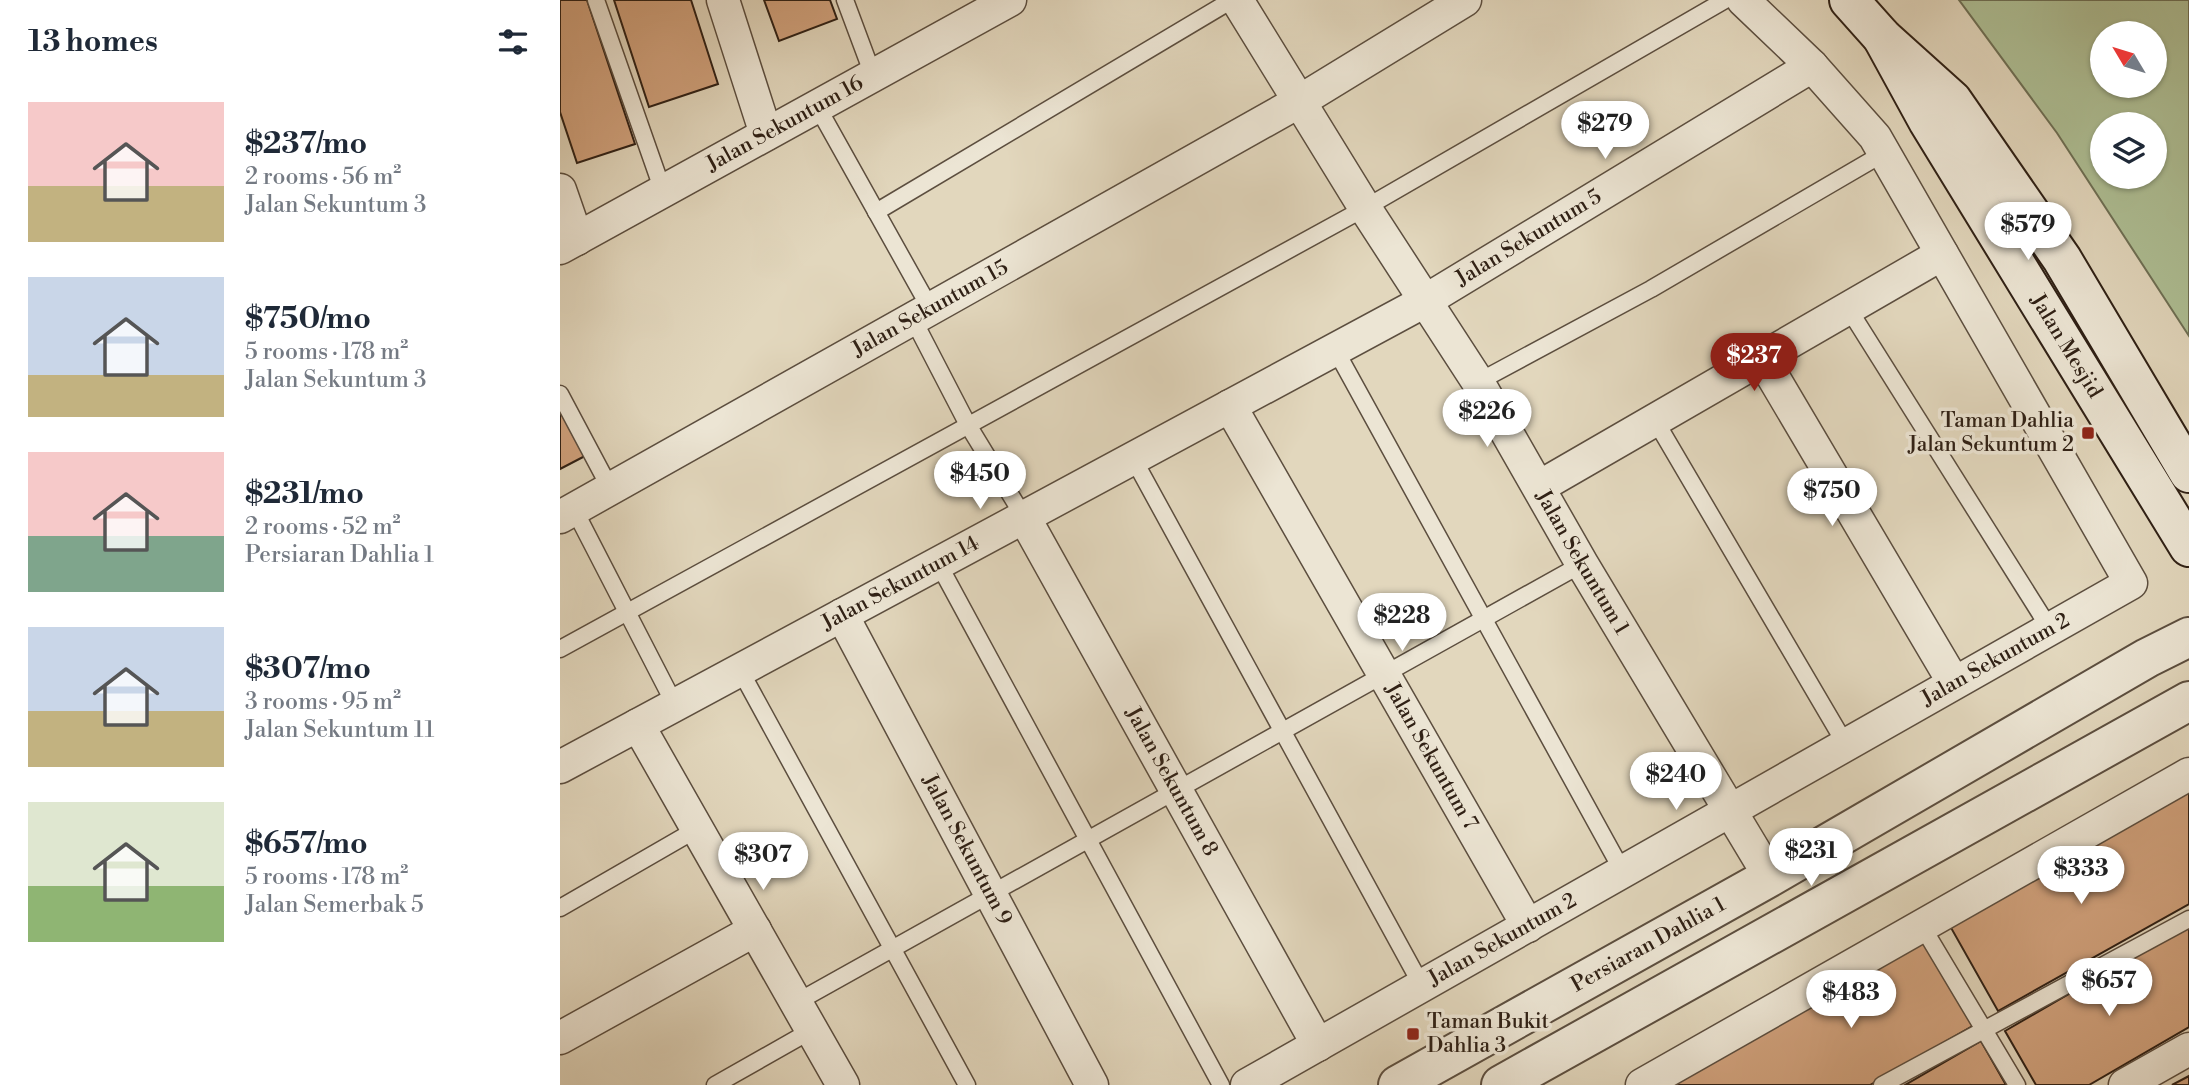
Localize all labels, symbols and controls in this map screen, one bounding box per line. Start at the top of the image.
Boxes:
north arrow [2090,21,2166,98]
map controls [2090,21,2167,189]
text: 13 homes [28,23,158,61]
icon: filters [494,23,532,61]
street label: Jalan Sekuntum 16 [701,70,868,178]
pin: $279 [1564,102,1646,161]
text: $279 [1577,110,1633,138]
button: layers [2090,112,2167,189]
text: $237/mo [245,125,367,163]
icon: home [84,130,168,214]
text: 2 rooms · 56 m² [245,163,401,191]
street label: Jalan Sekuntum 5 [1450,184,1606,293]
text: Jalan Sekuntum 3 [245,191,426,219]
pin: $579 [1987,202,2069,262]
text: $579 [2001,211,2055,239]
street label: Jalan Sekuntum 15 [847,255,1013,363]
street label: Jalan Mesjid [2024,289,2108,403]
text: $750/mo [245,300,371,338]
icon: home [84,305,168,389]
pin: $237 [1713,334,1795,393]
text: 5 rooms · 178 m² [245,338,408,366]
text: $237 [1727,342,1781,370]
text: Jalan Sekuntum 3 [245,366,426,394]
pin: $226 [1446,390,1528,449]
text: $226 [1459,398,1515,426]
place label: Taman Dahlia Jalan Sekuntum 2 [1907,408,2074,458]
marker: Taman Dahlia Jalan Sekuntum 2 [2080,425,2096,441]
pin: $450 [939,452,1021,511]
text: $450 [950,460,1010,488]
pin: $750 [1791,468,1873,528]
text: $231/mo [245,475,364,513]
text: $750 [1803,477,1861,505]
icon: home [84,480,168,564]
street label: Jalan Sekuntum 1 [1529,485,1634,640]
text: 2 rooms · 52 m² [245,513,401,541]
street label: Jalan Sekuntum 14 [817,531,984,637]
text: Persiaran Dahlia 1 [245,541,434,569]
pin: $228 [1361,594,1443,653]
text: $228 [1373,602,1431,630]
street label: Jalan Sekuntum 2 [1916,607,2074,713]
text: $307/mo [245,650,371,688]
icon: home [84,655,168,739]
street label: Jalan Sekuntum 7 [1378,678,1483,835]
text: 3 rooms · 95 m² [245,688,401,716]
street label: Jalan Sekuntum 8 [1119,702,1223,861]
text: Jalan Sekuntum 11 [245,716,434,744]
pin: $240 [1635,752,1717,812]
text: $240 [1646,761,1706,789]
street label: Jalan Sekuntum 9 [916,769,1018,930]
text: $657/mo [245,825,368,863]
pin: $231 [1770,828,1852,888]
icon: home [84,830,168,914]
pin: $307 [722,832,804,892]
text: $231 [1785,837,1837,865]
text: $307 [734,841,792,869]
pin: $333 [2040,846,2122,906]
text: $333 [2053,855,2109,883]
text: 5 rooms · 178 m² [245,863,408,891]
street label: Jalan Sekuntum 2 [1423,887,1581,993]
text: Jalan Semerbak 5 [245,891,424,919]
street label: Persiaran Dahlia 1 [1567,891,1730,998]
pin: $657 [2068,958,2150,1018]
text: $657 [2081,967,2137,995]
pin: $483 [1810,970,1892,1030]
text: $483 [1822,979,1880,1007]
place label: Taman Bukit Dahlia 3 [1427,1009,1549,1059]
marker: Taman Bukit Dahlia 3 [1405,1026,1421,1042]

